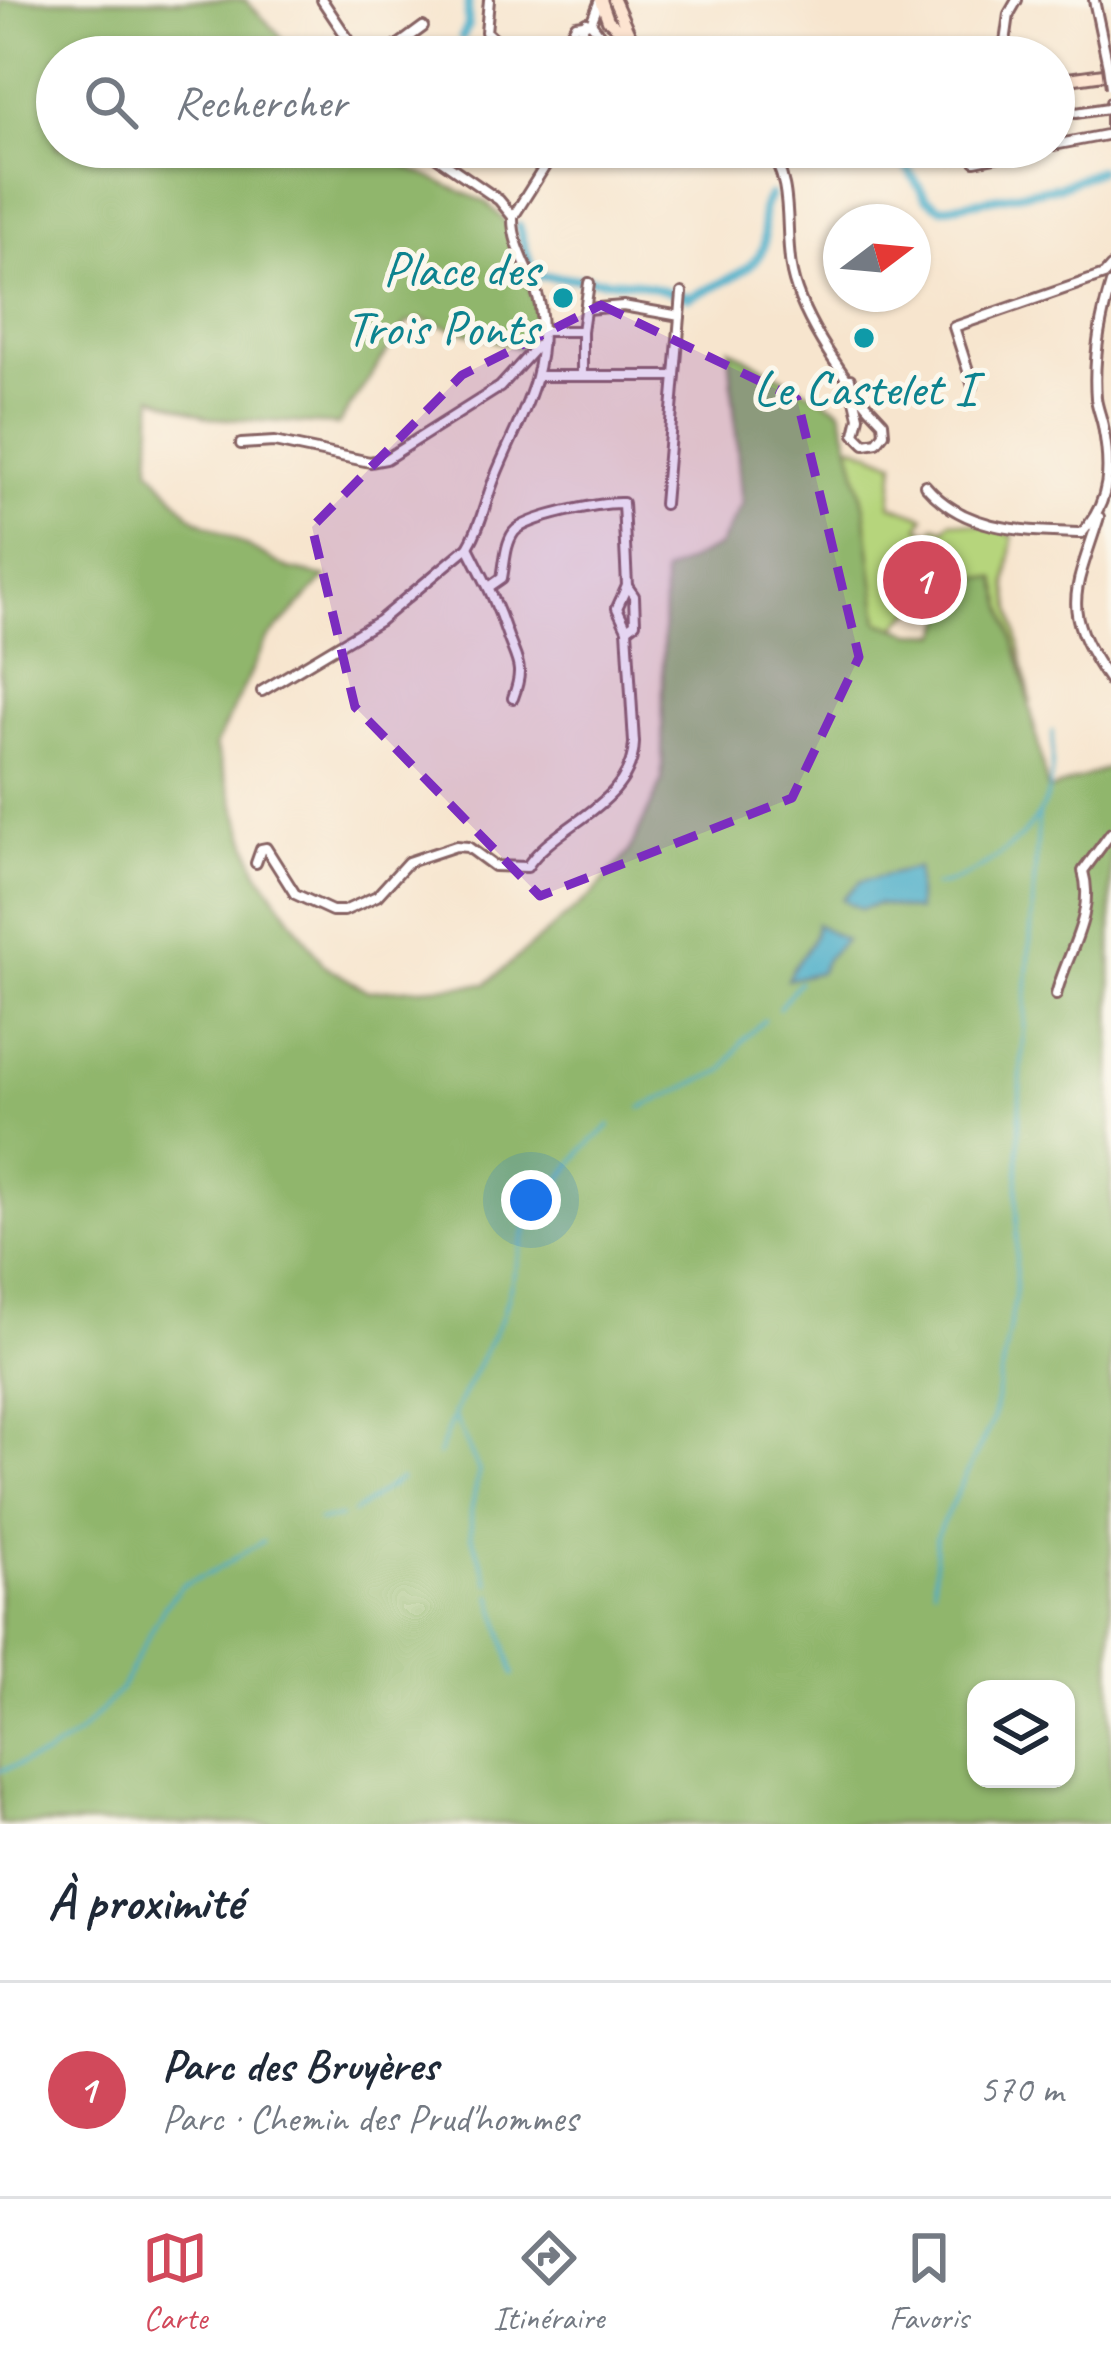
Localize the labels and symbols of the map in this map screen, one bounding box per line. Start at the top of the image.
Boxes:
north arrow [823,204,931,312]
place label: Place des Trois Ponts [346,237,544,360]
marker: Place des Trois Ponts [550,285,576,311]
marker: Le Castelet I [851,325,877,351]
place label: Le Castelet I [753,356,985,420]
pin: 1 [883,535,961,625]
your location [501,1170,561,1230]

